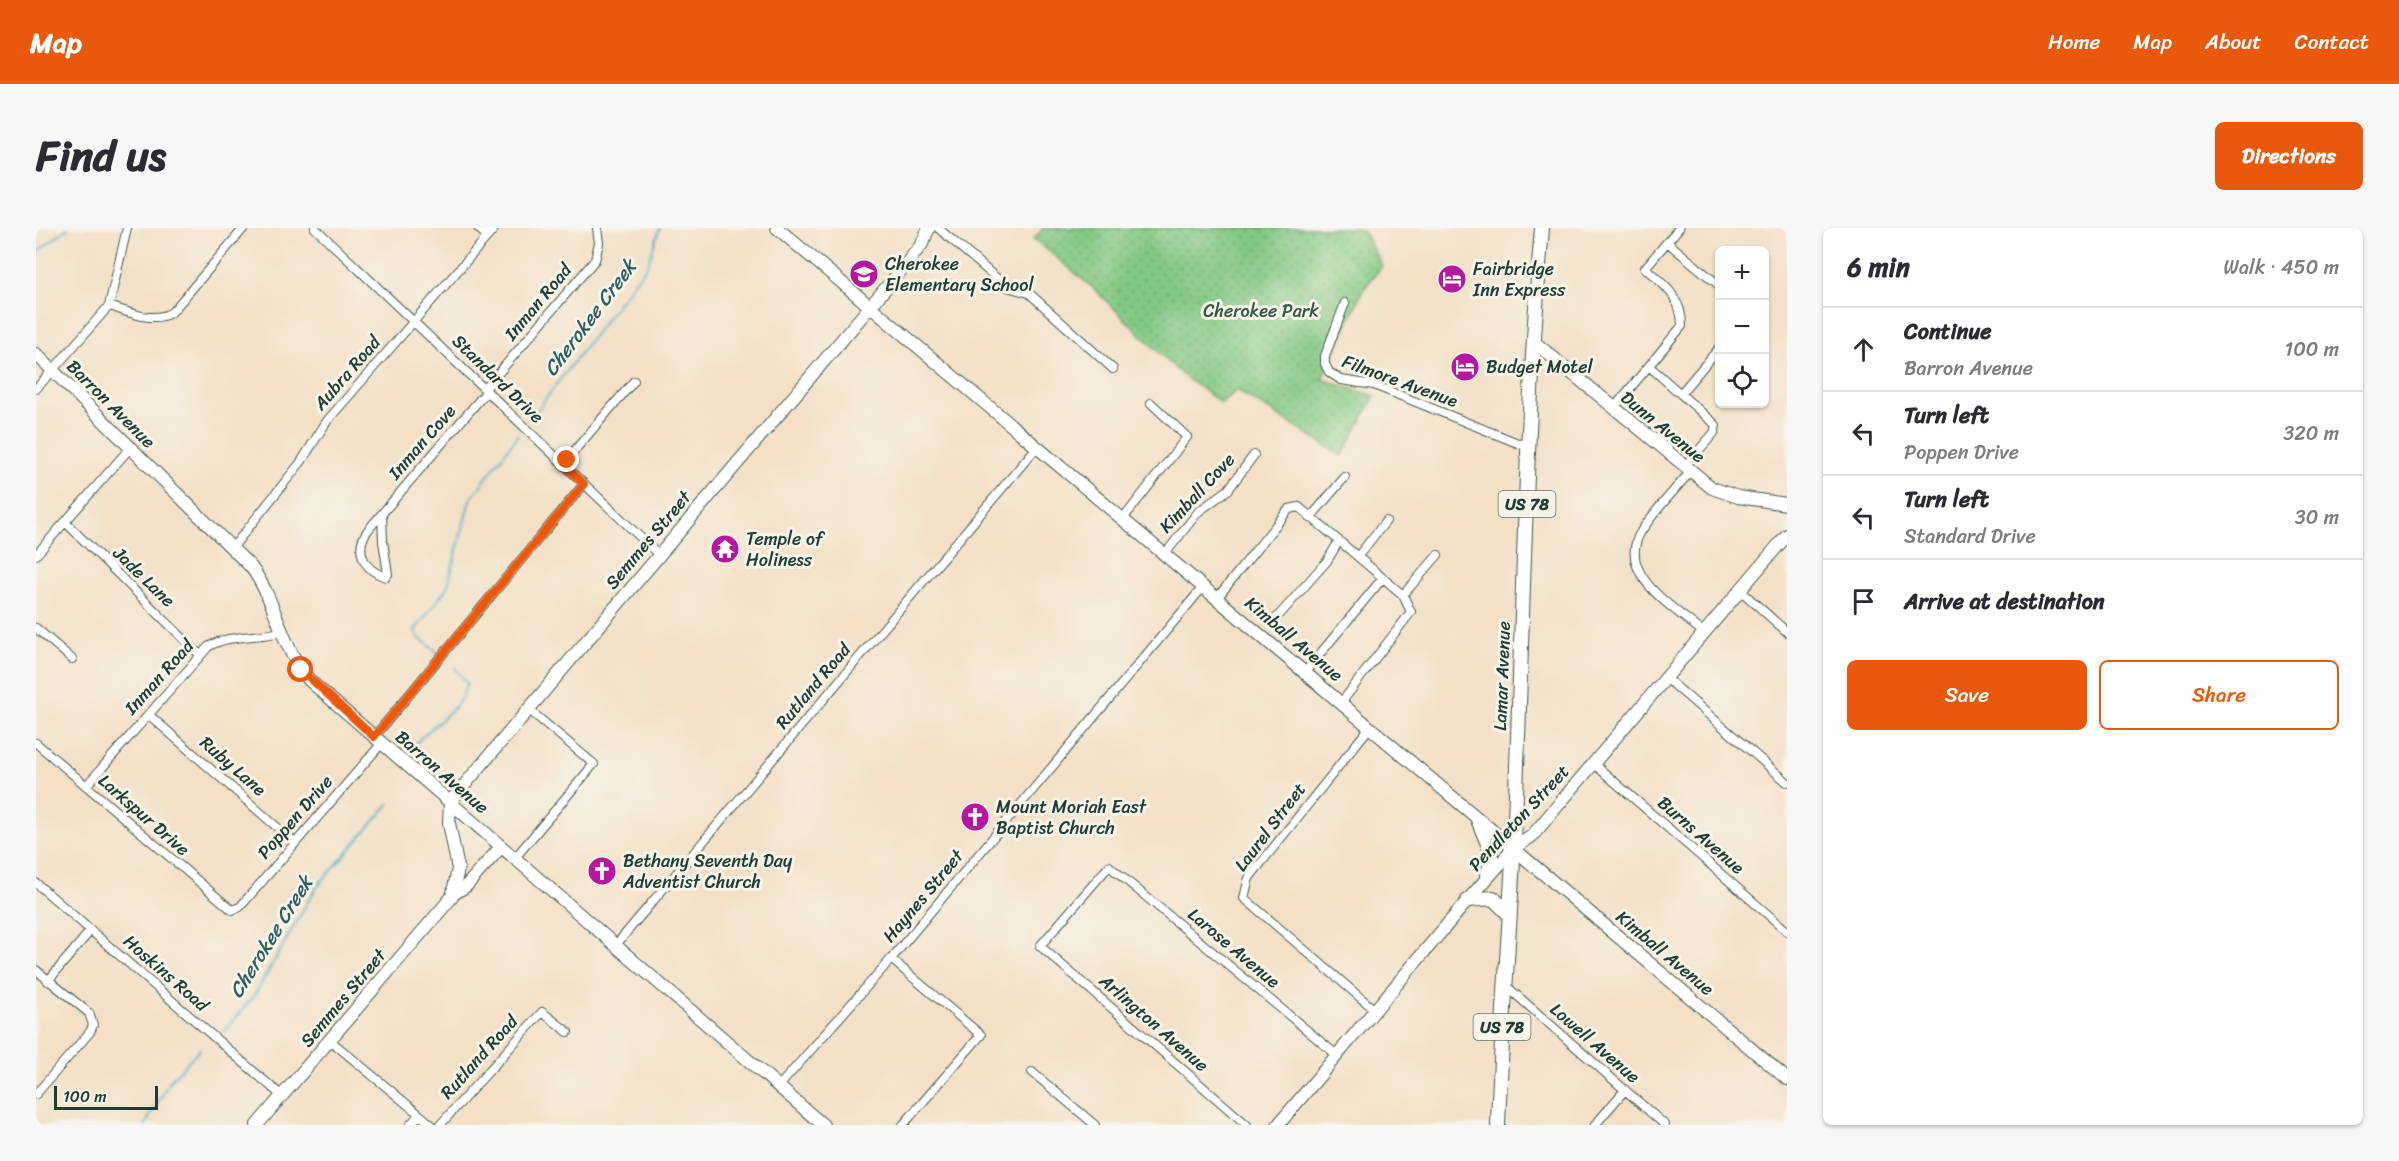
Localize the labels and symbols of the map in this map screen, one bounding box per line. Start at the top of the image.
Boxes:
place label: Cherokee Elementary School [885,248,1034,301]
water label: Cherokee Creek [534,250,647,384]
place label: Fairbridge Inn Express [1472,253,1566,306]
street label: Inman Road [495,255,581,349]
school or university icon: Cherokee Elementary School [848,258,880,290]
hotel icon: Fairbridge Inn Express [1436,263,1468,295]
park label: Cherokee Park [1203,295,1319,327]
street label: Standard Drive [444,326,552,432]
street label: Aubra Road [304,327,390,419]
street label: Filmore Avenue [1338,345,1463,417]
hotel icon: Budget Motel [1449,351,1481,383]
place label: Budget Motel [1486,351,1593,383]
street label: Barron Avenue [59,352,163,456]
street label: Dunn Avenue [1613,382,1713,472]
street label: Inman Cove [379,397,464,488]
street label: Kimball Cove [1151,445,1243,541]
route end [553,446,579,472]
street label: Semmes Street [597,483,700,597]
road number: US 78 [1498,491,1556,517]
place label: Temple of Holiness [746,523,826,576]
temple icon: Temple of Holiness [709,533,741,565]
street label: Jade Lane [104,538,183,615]
street label: Kimball Avenue [1237,588,1351,690]
street label: Lamar Avenue [1484,621,1520,731]
street label: Inman Road [115,631,203,723]
street label: Rutland Road [767,634,860,736]
route start [287,656,313,682]
street label: Barron Avenue [388,722,496,822]
street label: Ruby Lane [192,728,274,805]
street label: Pendleton Street [1461,757,1578,879]
street label: Larkspur Drive [91,766,197,864]
street label: Poppen Drive [249,767,341,867]
street label: Laurel Street [1226,775,1315,879]
street label: Burns Avenue [1650,788,1752,883]
place label: Mount Moriah East Baptist Church [996,791,1147,844]
church icon: Mount Moriah East Baptist Church [959,801,991,833]
street label: Haynes Street [874,842,972,950]
place label: Bethany Seventh Day Adventist Church [622,845,793,898]
church icon: Bethany Seventh Day Adventist Church [586,855,618,887]
water label: Cherokee Creek [219,867,324,1005]
street label: Larose Avenue [1180,899,1288,997]
street label: Kimball Avenue [1608,902,1722,1004]
street label: Hoskins Road [116,926,218,1021]
street label: Semmes Street [292,941,395,1055]
street label: Arlington Avenue [1091,965,1216,1080]
street label: Lowell Avenue [1542,994,1648,1092]
street label: Rutland Road [432,1006,527,1107]
road number: US 78 [1474,1014,1530,1040]
scale bar [54,1083,158,1110]

